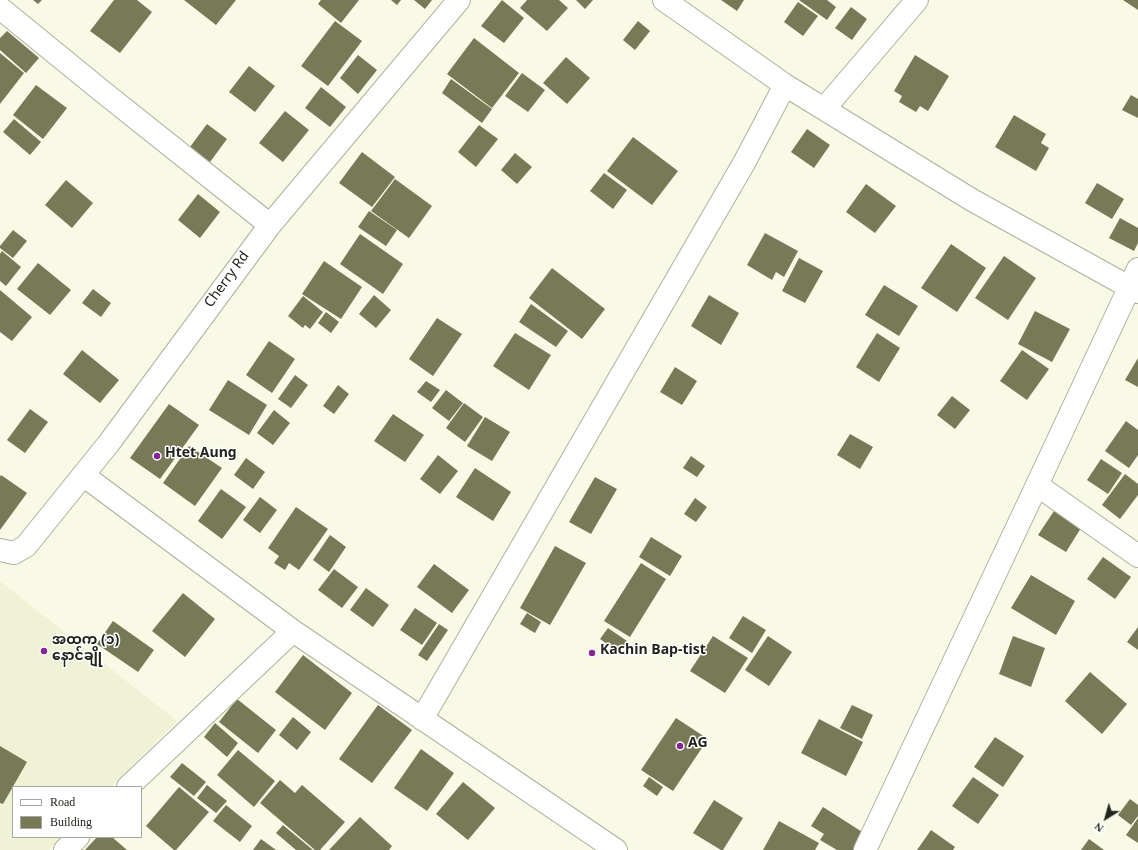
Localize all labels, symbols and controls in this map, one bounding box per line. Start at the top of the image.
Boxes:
street label: Cherry Rd [203,250,255,312]
place label: Htet Aung [165,448,237,464]
marker: Htet Aung [152,451,162,461]
place label: အထက (၁) နောင်ချို [52,635,119,668]
place label: Kachin Bap-tist [600,645,706,661]
marker: အထက (၁) နောင်ချို [39,646,49,656]
marker: Kachin Bap-tist [587,648,597,658]
place label: AG [688,738,708,754]
marker: AG [675,741,685,751]
legend [12,786,142,838]
text: Road [50,795,75,809]
north arrow [1086,798,1126,838]
text: Building [50,815,92,829]
text: N [1092,820,1106,835]

